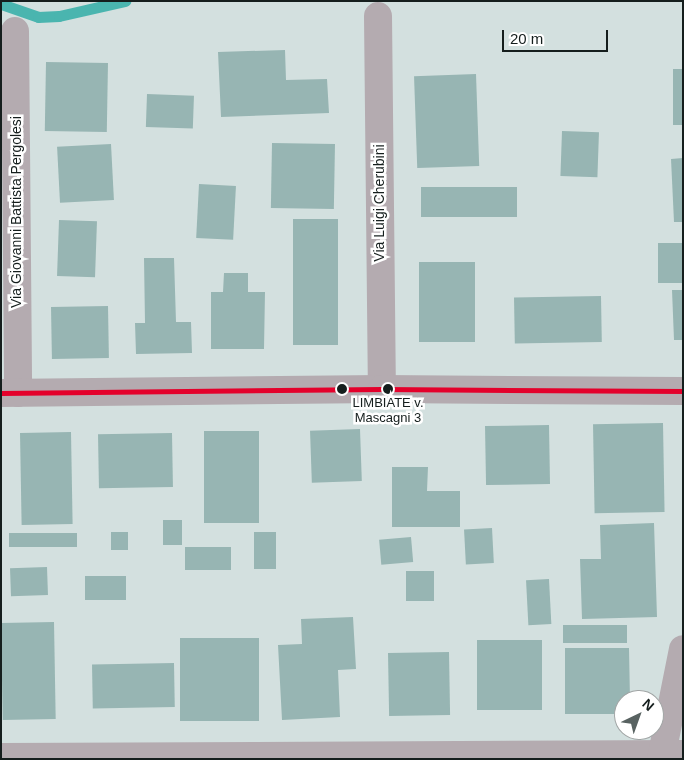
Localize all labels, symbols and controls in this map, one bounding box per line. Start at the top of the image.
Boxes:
scale bar [504,20,610,52]
text: 20 m [510,30,543,47]
street label: Via Giovanni Battista Pergolesi [8,116,24,308]
street label: Via Luigi Cherubini [371,144,387,262]
unlabelled marker [337,384,347,394]
marker: LIMBIATE v. Mascagni 3 [383,384,393,394]
place label: LIMBIATE v. Mascagni 3 [352,396,424,427]
north arrow [614,690,664,740]
text: N [639,695,657,714]

